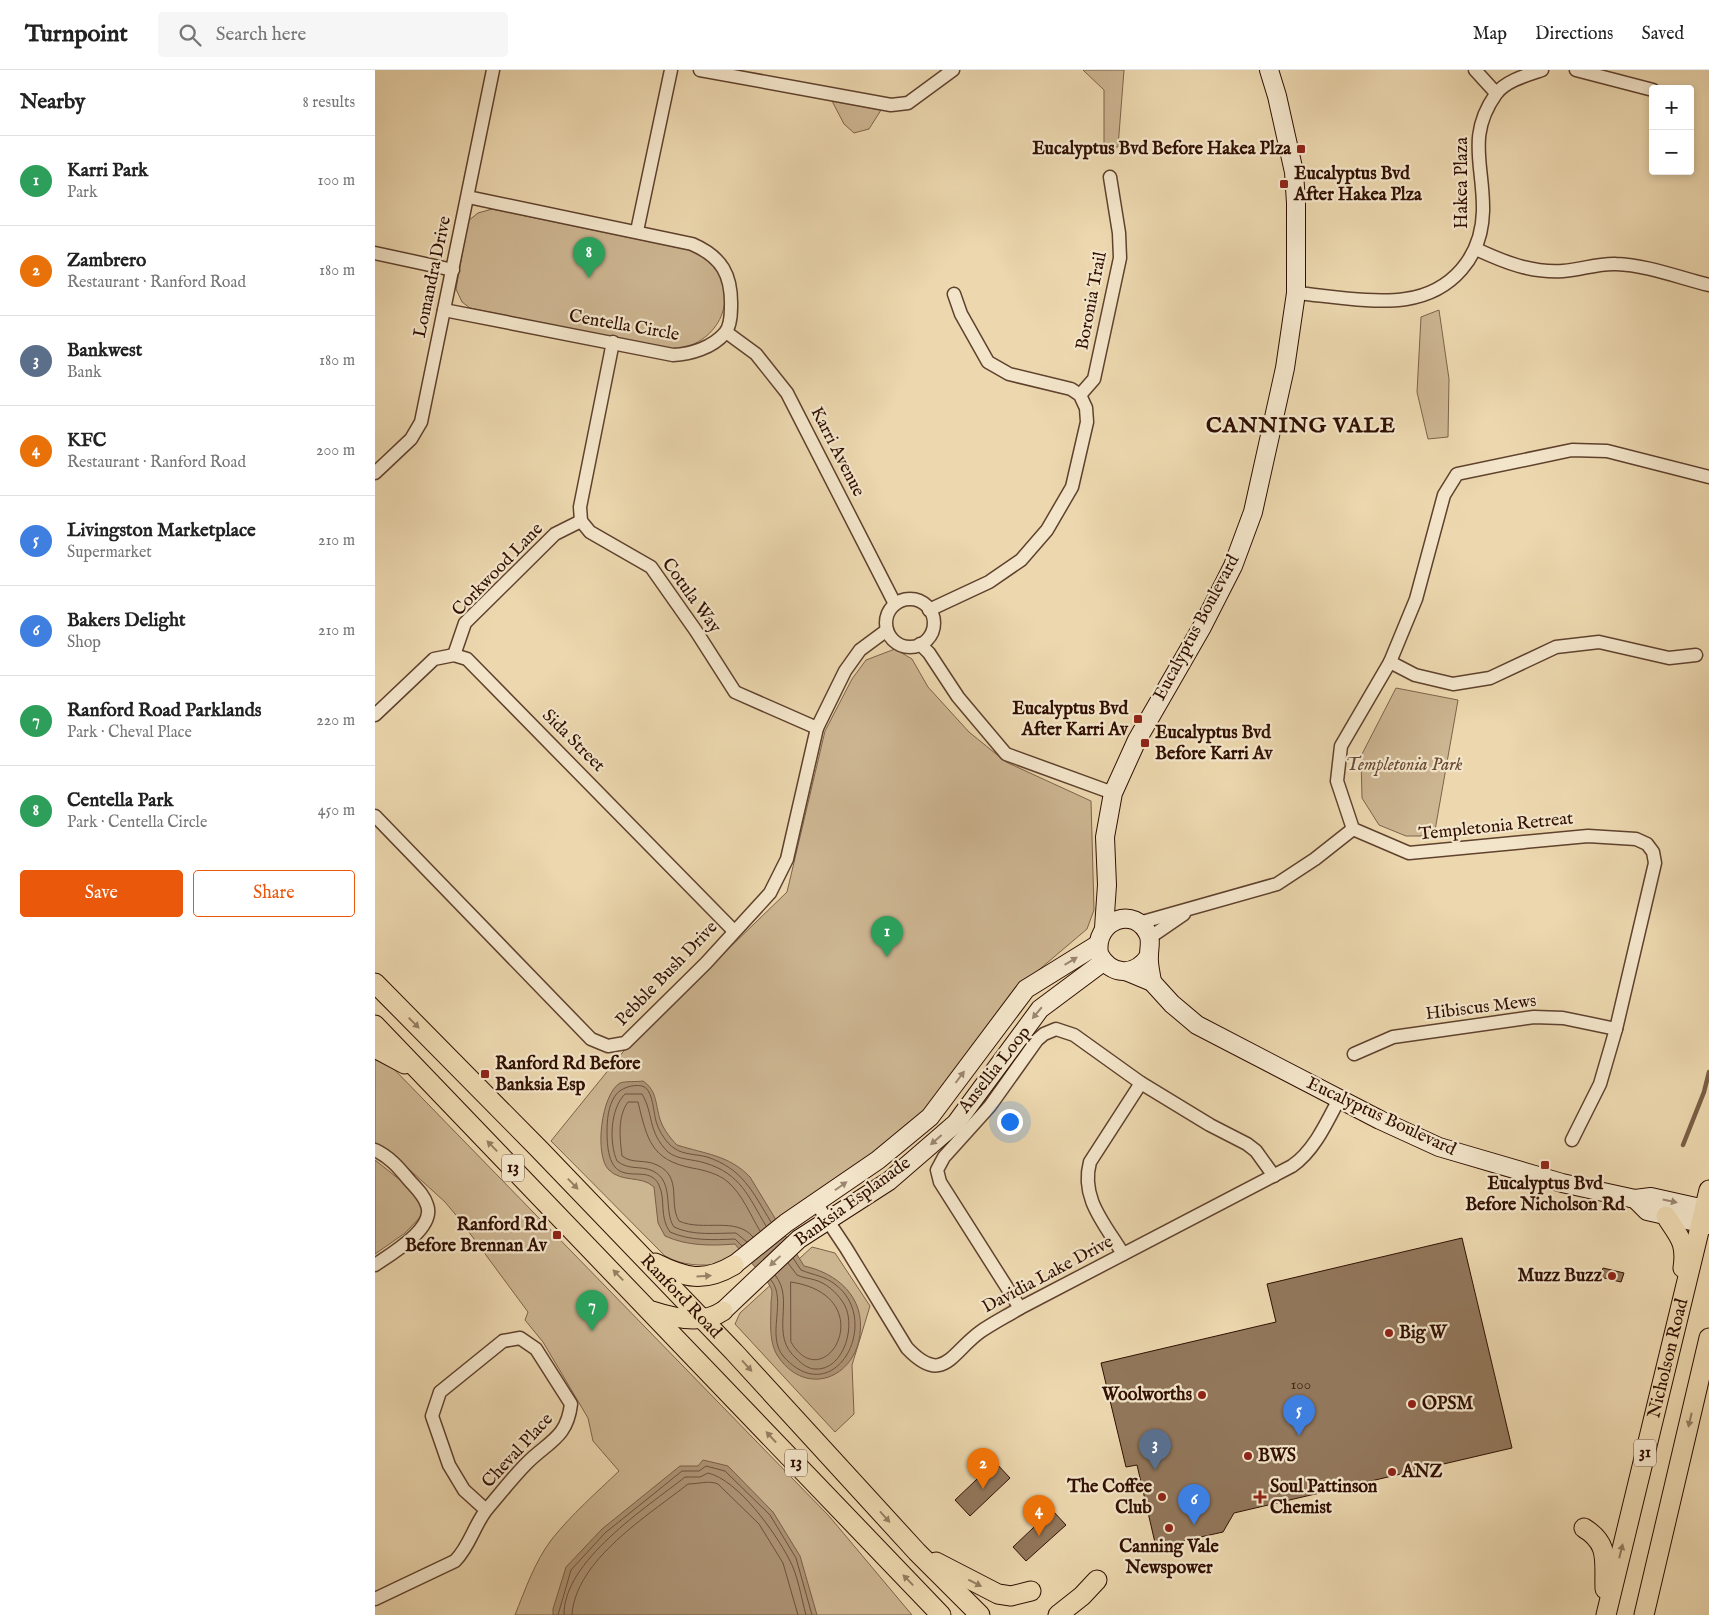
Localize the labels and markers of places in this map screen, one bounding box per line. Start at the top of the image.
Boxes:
place label: Eucalyptus Bvd Before Hakea Plza [1032,138,1292,161]
marker: Eucalyptus Bvd Before Hakea Plza [1295,143,1307,155]
place label: Eucalyptus Bvd After Hakea Plza [1293,163,1423,207]
marker: Eucalyptus Bvd After Hakea Plza [1278,178,1290,190]
pin: 8 [573,237,605,278]
place label: Eucalyptus Bvd After Karri Av [1012,698,1129,742]
marker: Eucalyptus Bvd After Karri Av [1132,713,1144,725]
place label: Eucalyptus Bvd Before Karri Av [1155,722,1274,766]
marker: Eucalyptus Bvd Before Karri Av [1139,737,1151,749]
pin: 1 [871,916,903,957]
place label: Ranford Rd Before Banksia Esp [495,1053,641,1097]
marker: Ranford Rd Before Banksia Esp [479,1068,491,1080]
marker: Eucalyptus Bvd Before Nicholson Rd [1539,1159,1551,1171]
place label: Eucalyptus Bvd Before Nicholson Rd [1465,1173,1625,1217]
place label: Ranford Rd Before Brennan Av [405,1214,548,1258]
marker: Ranford Rd Before Brennan Av [551,1229,563,1241]
place label: Muzz Buzz [1517,1265,1603,1288]
marker: Muzz Buzz [1606,1270,1618,1282]
pin: 7 [576,1290,608,1331]
place label: Big W [1399,1322,1448,1345]
marker: Big W [1383,1327,1395,1339]
place label: Woolworths [1101,1384,1193,1407]
marker: Woolworths [1196,1389,1208,1401]
place label: OPSM [1422,1393,1473,1416]
pin: 5 [1283,1395,1315,1436]
marker: OPSM [1406,1398,1418,1410]
pin: 3 [1139,1429,1171,1470]
place label: BWS [1258,1445,1296,1468]
pin: 2 [967,1448,999,1489]
marker: BWS [1242,1450,1254,1462]
place label: ANZ [1401,1461,1443,1484]
marker: ANZ [1386,1466,1398,1478]
place label: The Coffee Club [1066,1476,1153,1520]
place label: Soul Pattinson Chemist [1270,1476,1378,1520]
pin: 6 [1178,1484,1210,1525]
marker: The Coffee Club [1156,1491,1168,1503]
marker: Soul Pattinson Chemist [1254,1491,1266,1503]
pin: 4 [1023,1495,1055,1536]
marker: Canning Vale Newspower [1163,1522,1175,1534]
place label: Canning Vale Newspower [1119,1536,1219,1580]

